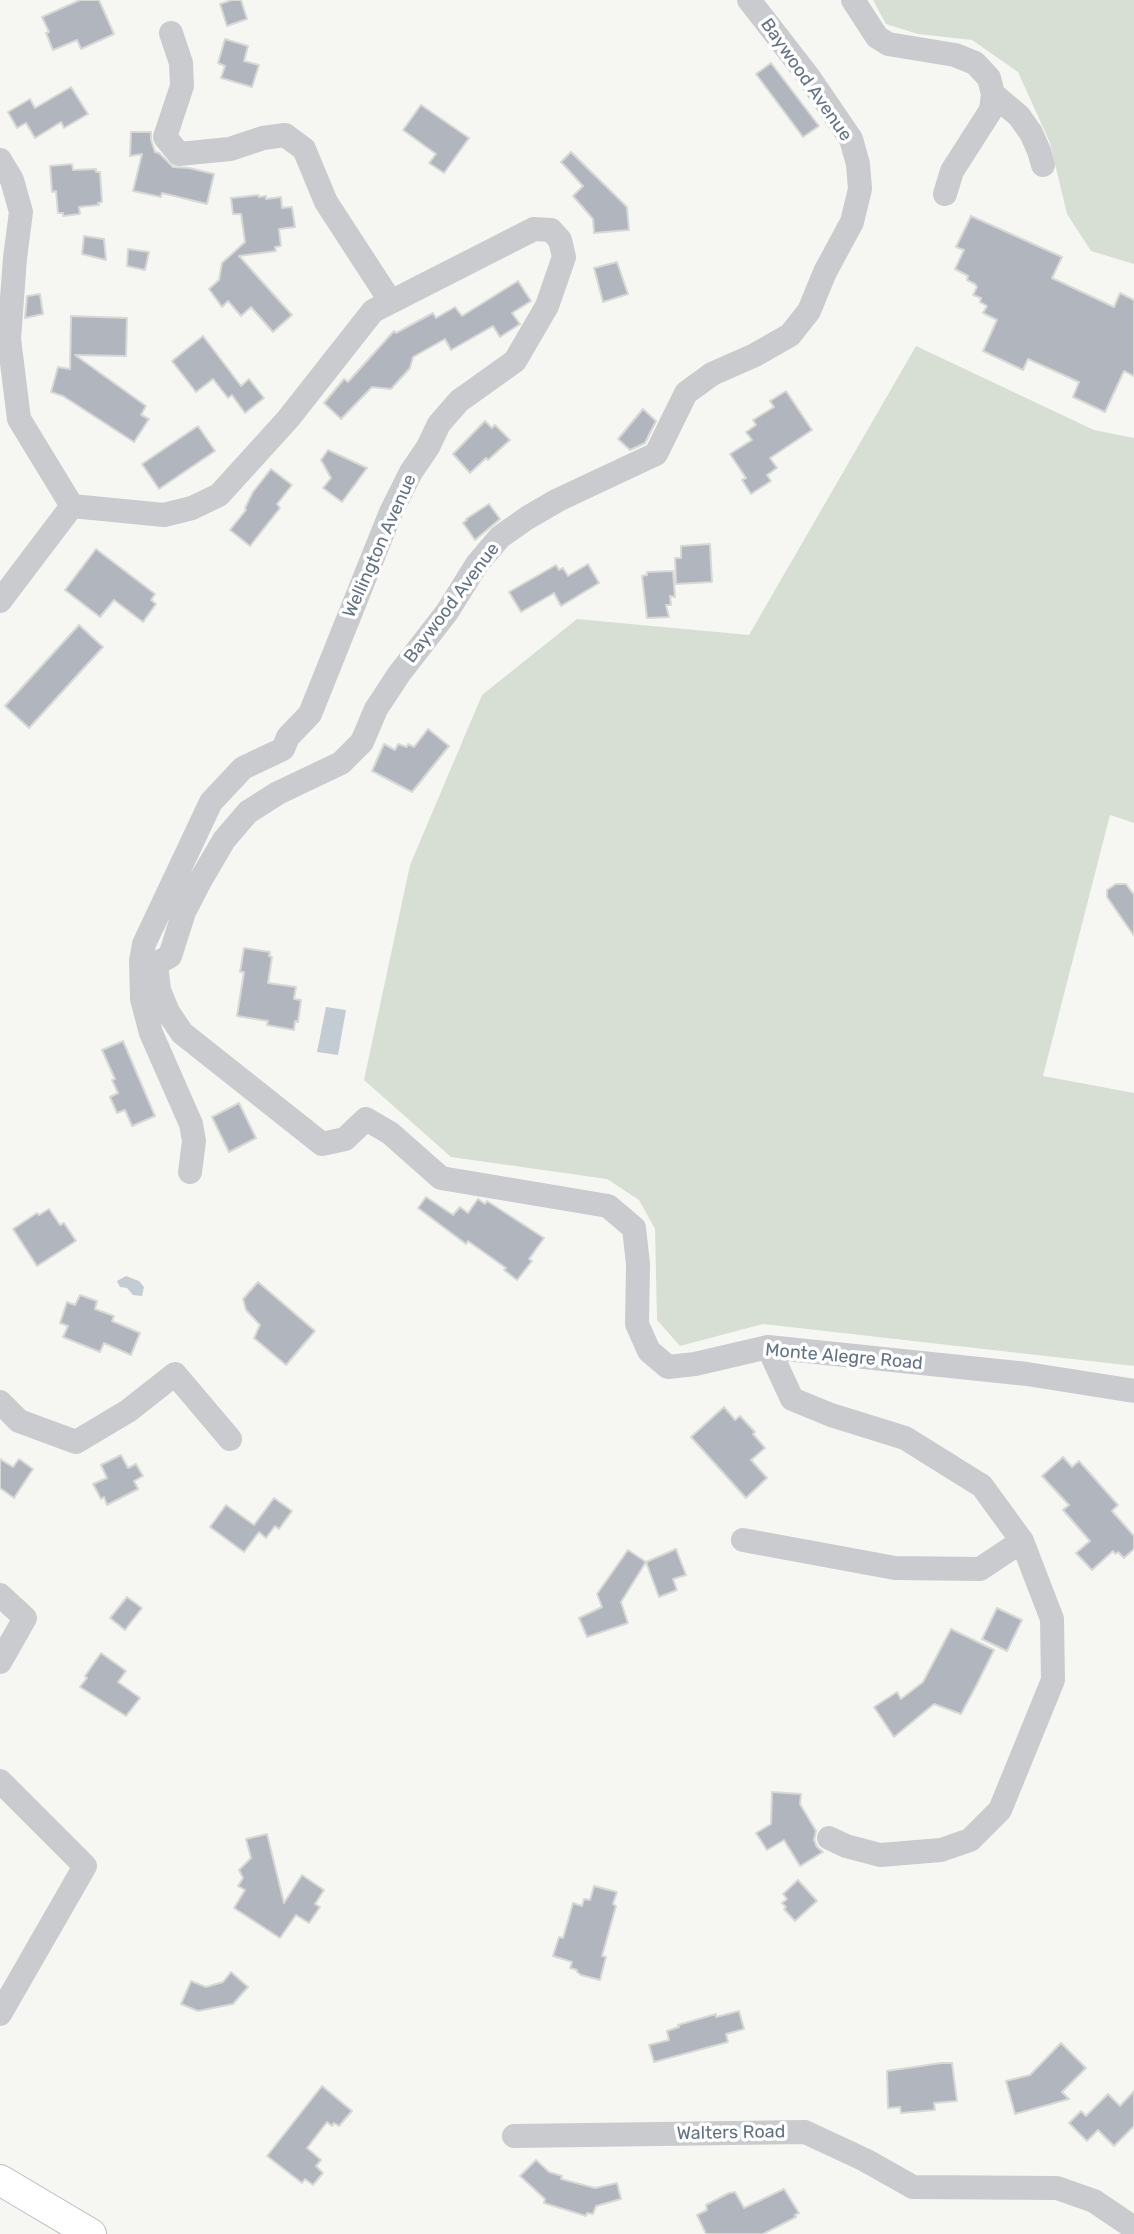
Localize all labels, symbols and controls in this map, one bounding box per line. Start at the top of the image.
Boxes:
street label: Baywood Avenue [756,15,856,145]
street label: Wellington Avenue [339,471,421,621]
street label: Baywood Avenue [400,539,504,667]
street label: Monte Alegre Road [764,1339,924,1375]
street label: Walters Road [677,2121,785,2145]

